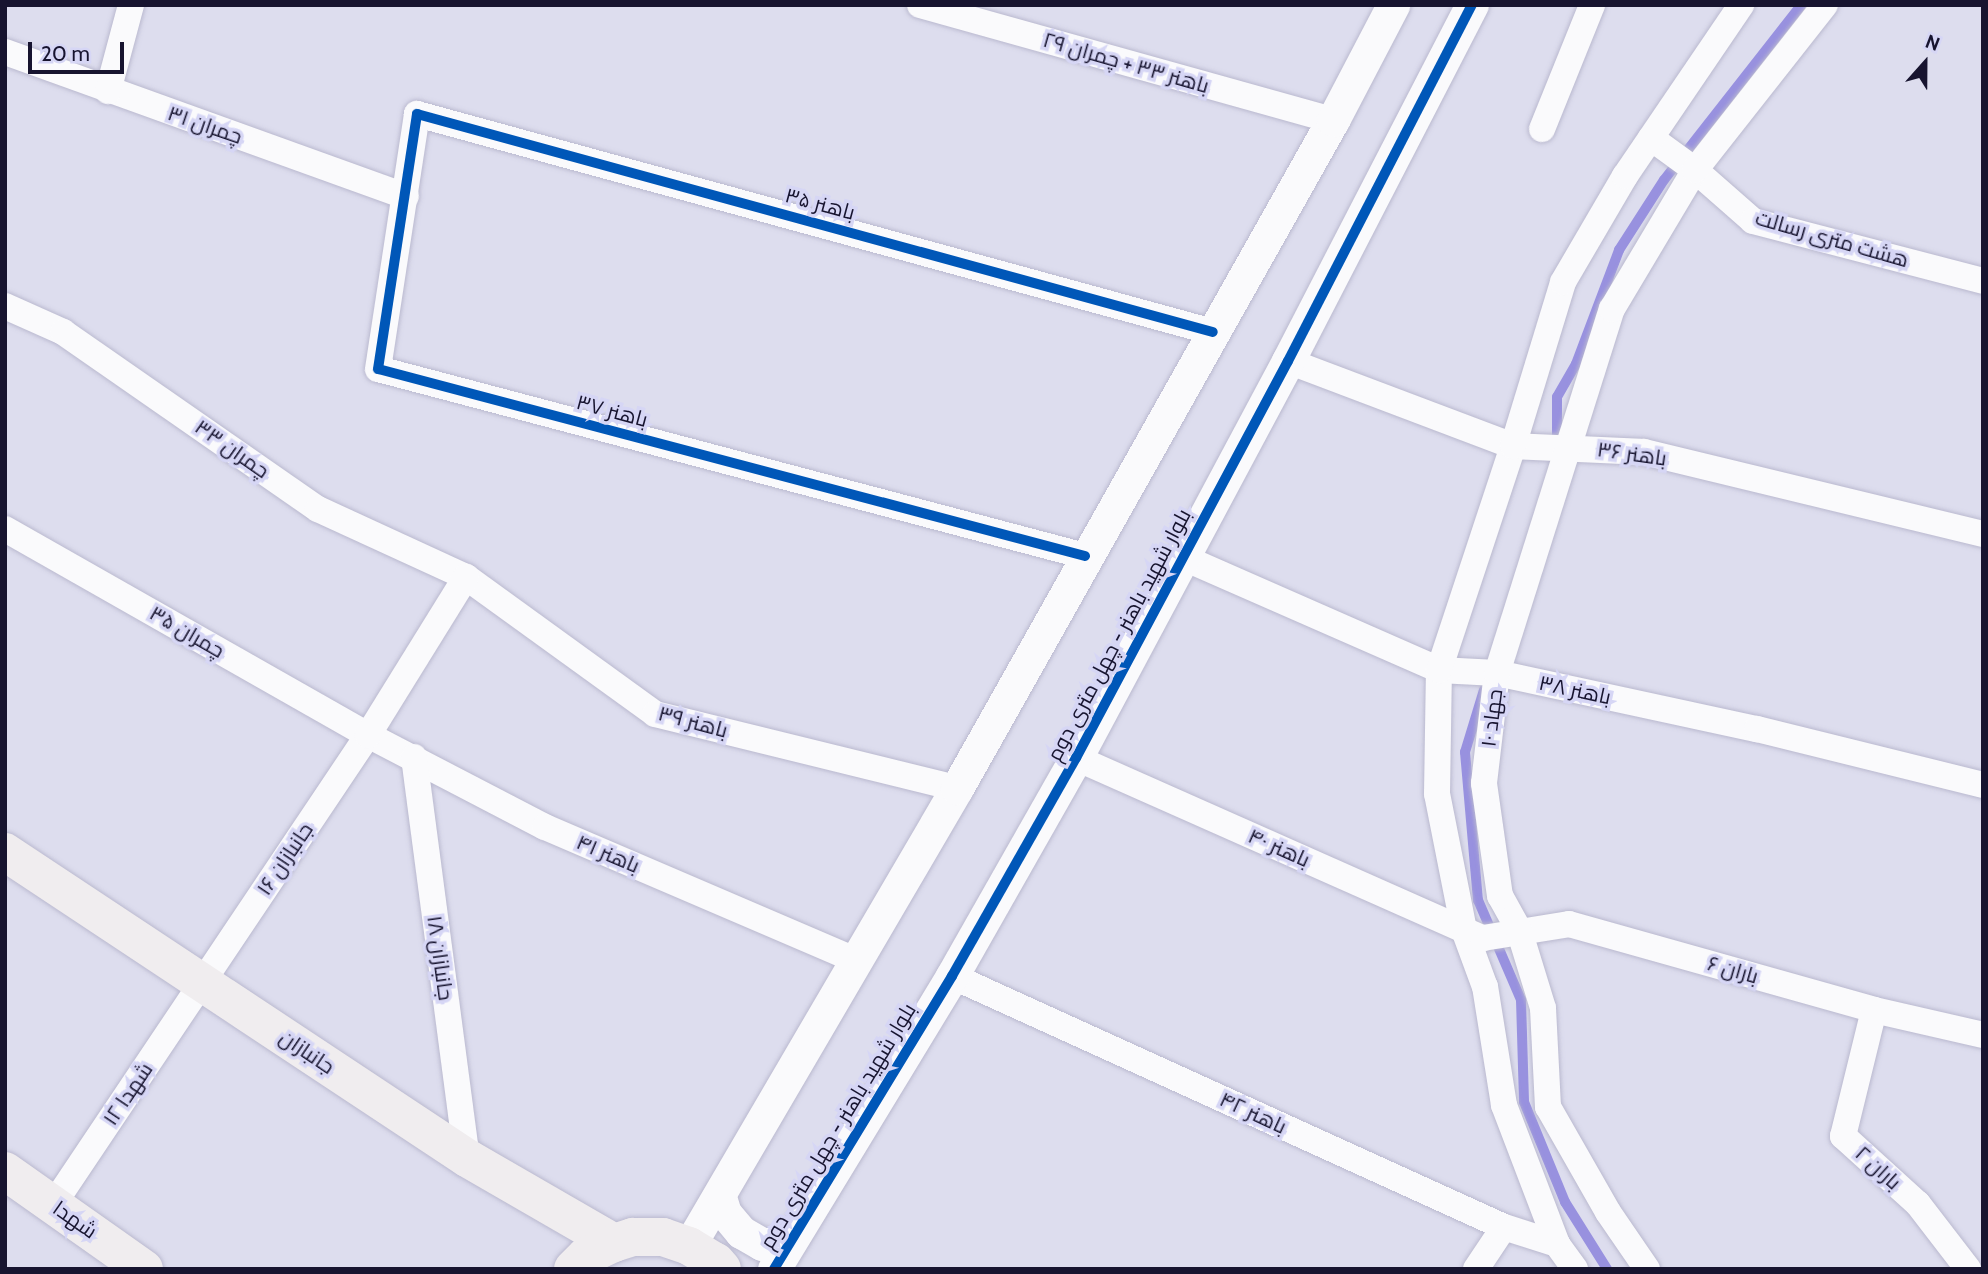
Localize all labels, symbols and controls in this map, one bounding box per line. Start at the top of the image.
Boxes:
street label: باهنر ۳۳ + چمران ۲۹ [1040,27,1212,99]
scale bar [32,28,128,72]
north arrow [1890,28,1960,98]
text: N [1922,30,1943,56]
text: 20 m [41,41,90,66]
street label: چمران ۳۱ [164,101,246,149]
street label: باهنر ۳۵ [782,183,858,225]
street label: هشت متری رسالت [1753,205,1911,273]
street label: باهنر ۳۷ [573,389,651,433]
street label: چمران ۳۳ [190,414,274,484]
street label: باهنر ۳۶ [1596,437,1668,471]
street label: بلوار شهید باهنر - چهل متری دوم [1042,505,1196,765]
street label: چمران ۳۵ [145,601,229,663]
street label: باهنر ۳۸ [1537,670,1613,710]
street label: جهاد ۱۰ [1476,688,1508,748]
street label: باهنر ۳۹ [656,701,730,743]
street label: جانبازان ۱۶ [252,818,318,900]
street label: باهنر ۴۰ [1244,823,1314,873]
street label: باهنر ۴۱ [573,829,643,879]
street label: جانبازان ۱۸ [422,914,458,1002]
street label: باران ۶ [1705,951,1761,989]
street label: بلوار شهید باهنر - چهل متری دوم [755,999,921,1253]
street label: جانبازان [275,1025,339,1079]
street label: شهدا ۱۲ [98,1058,158,1130]
street label: باهنر ۴۲ [1216,1087,1290,1139]
street label: باران ۲ [1850,1141,1906,1195]
street label: شهدا [48,1196,102,1244]

